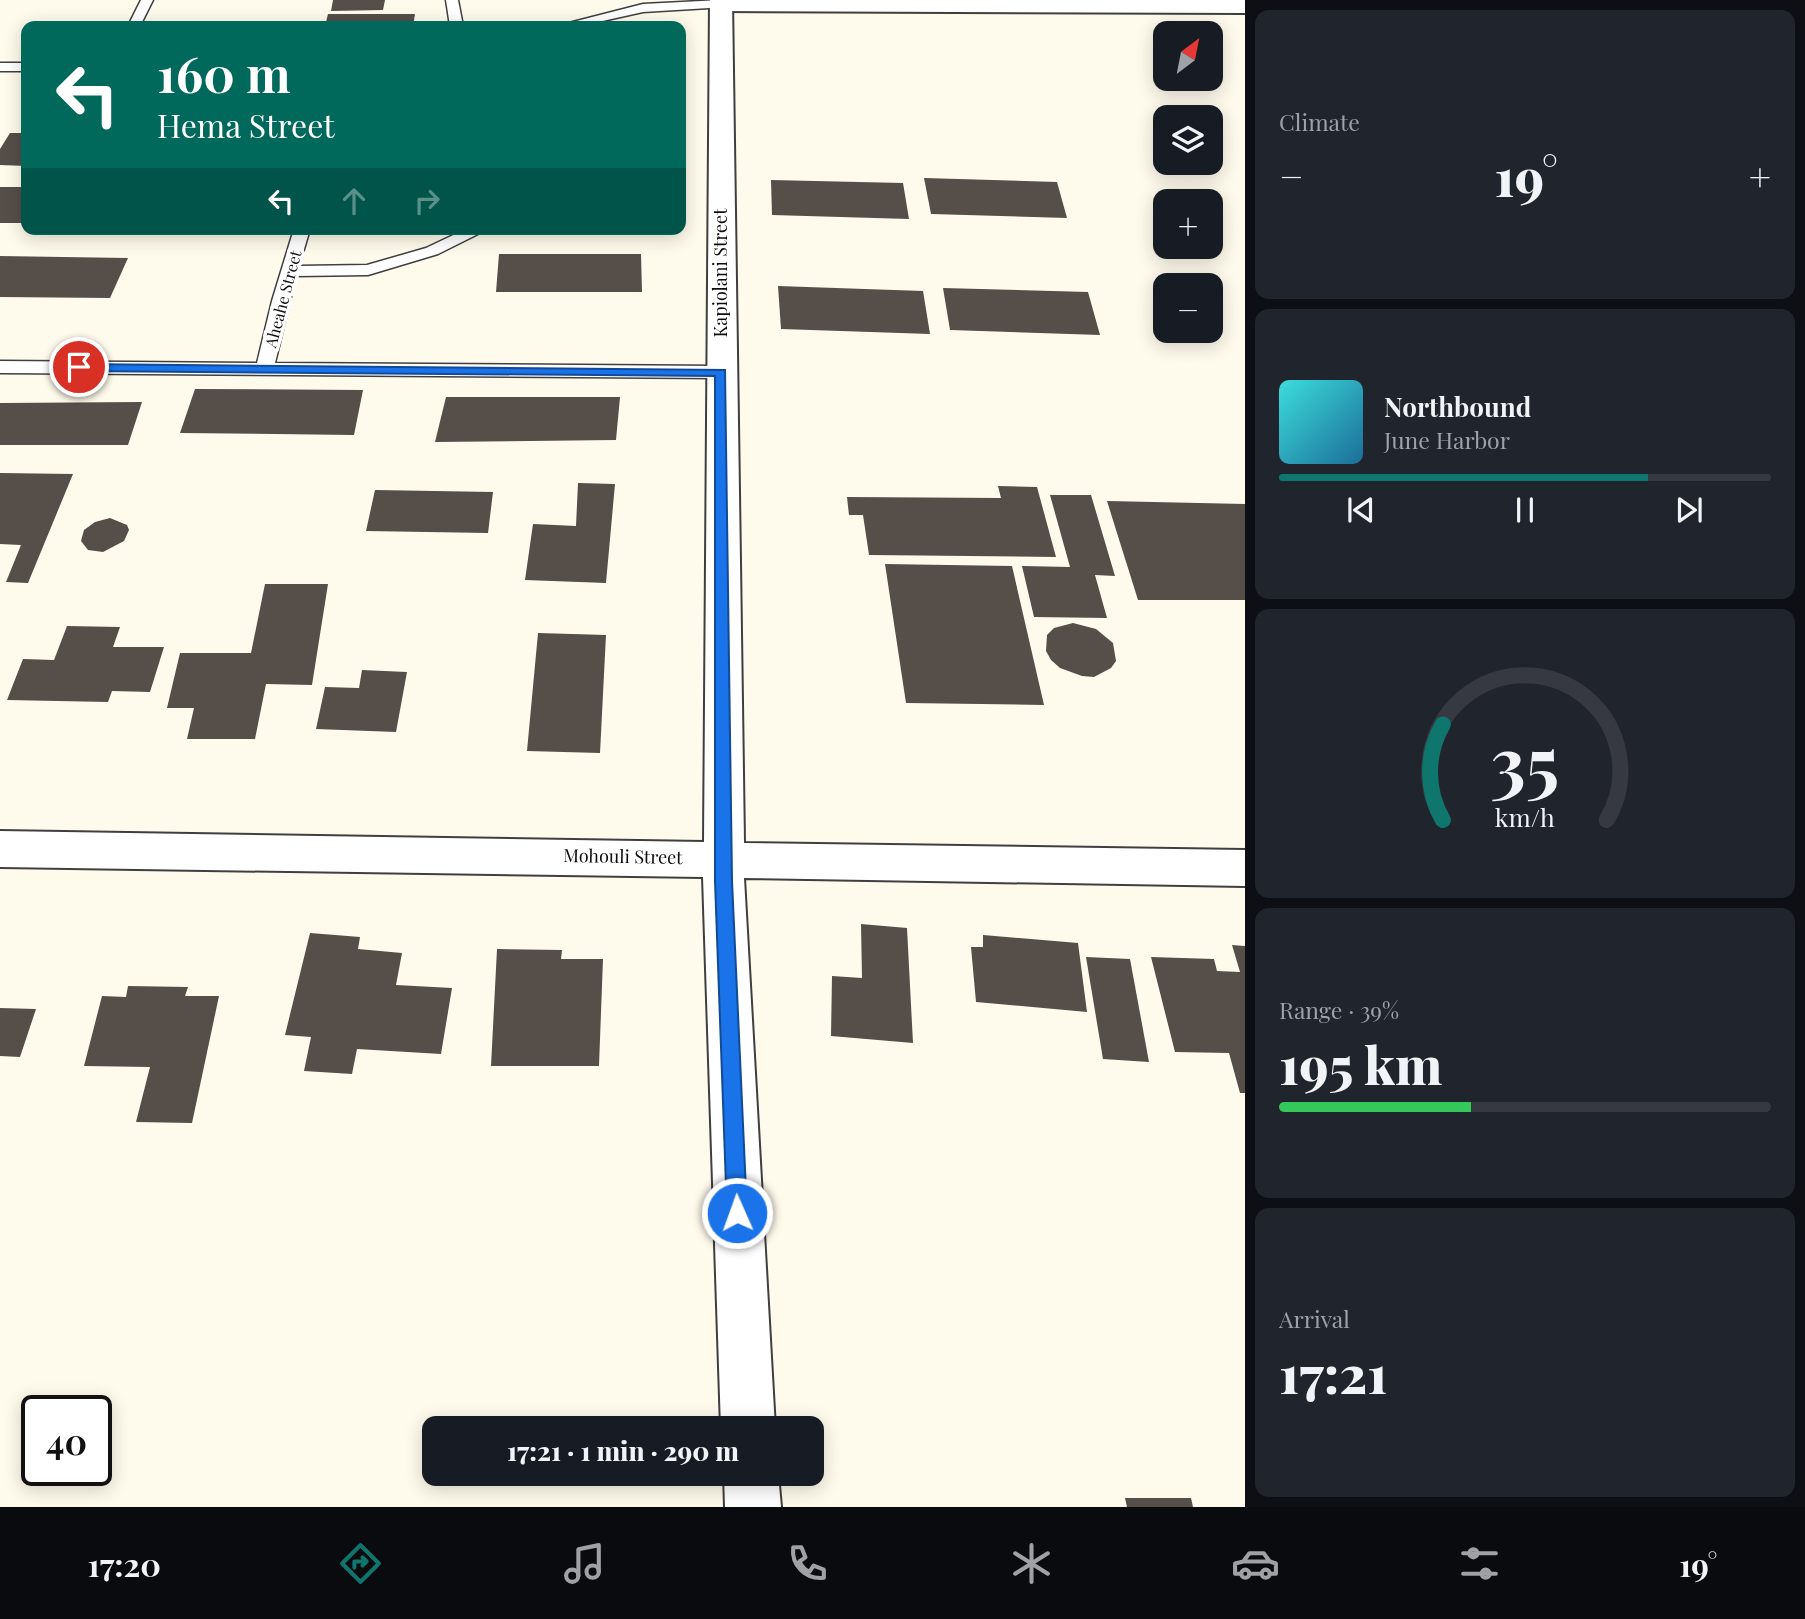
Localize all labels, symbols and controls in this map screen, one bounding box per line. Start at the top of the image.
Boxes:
north arrow [1153,21,1223,91]
map controls [1153,21,1223,343]
text: 160 m [157,40,291,105]
icon: left [42,49,133,140]
text: Hema Street [157,103,335,146]
button: layers [1153,105,1223,175]
text: Climate [1279,106,1360,137]
text: 19° [1495,141,1558,210]
text: − [1279,150,1304,201]
text: + [1749,150,1771,201]
icon: left [262,182,300,220]
icon: ahead [335,182,373,220]
icon: right [408,182,446,220]
button: + [1153,189,1223,259]
street label: Kapiolani Street [708,208,732,338]
street label: Aheahe Street [259,248,306,351]
button: − [1153,273,1223,343]
pin [49,337,109,397]
icon: arrive [60,348,98,386]
text: Northbound [1384,389,1531,424]
text: June Harbor [1384,424,1510,455]
icon: previous [1342,491,1380,529]
icon: pause [1506,491,1544,529]
icon: next [1670,491,1708,529]
text: 35 [1491,711,1559,808]
text: km/h [1495,799,1555,832]
street label: Mohouli Street [563,843,683,869]
text: Range · 39% [1279,994,1399,1025]
text: 195 km [1279,1029,1442,1098]
position arrow [700,1176,774,1250]
text: Arrival [1279,1303,1350,1334]
text: 17:21 [1279,1338,1387,1407]
speed limit sign: 40 [21,1395,112,1486]
text: 17:21 · 1 min · 290 m [507,1433,739,1468]
icon: directions [336,1539,385,1588]
icon: music [560,1539,609,1588]
icon: phone [783,1539,832,1588]
icon: climate [1007,1539,1056,1588]
icon: car [1231,1539,1280,1588]
icon: filters [1455,1539,1504,1588]
text: 17:20 [87,1542,161,1585]
text: 19° [1679,1542,1718,1585]

